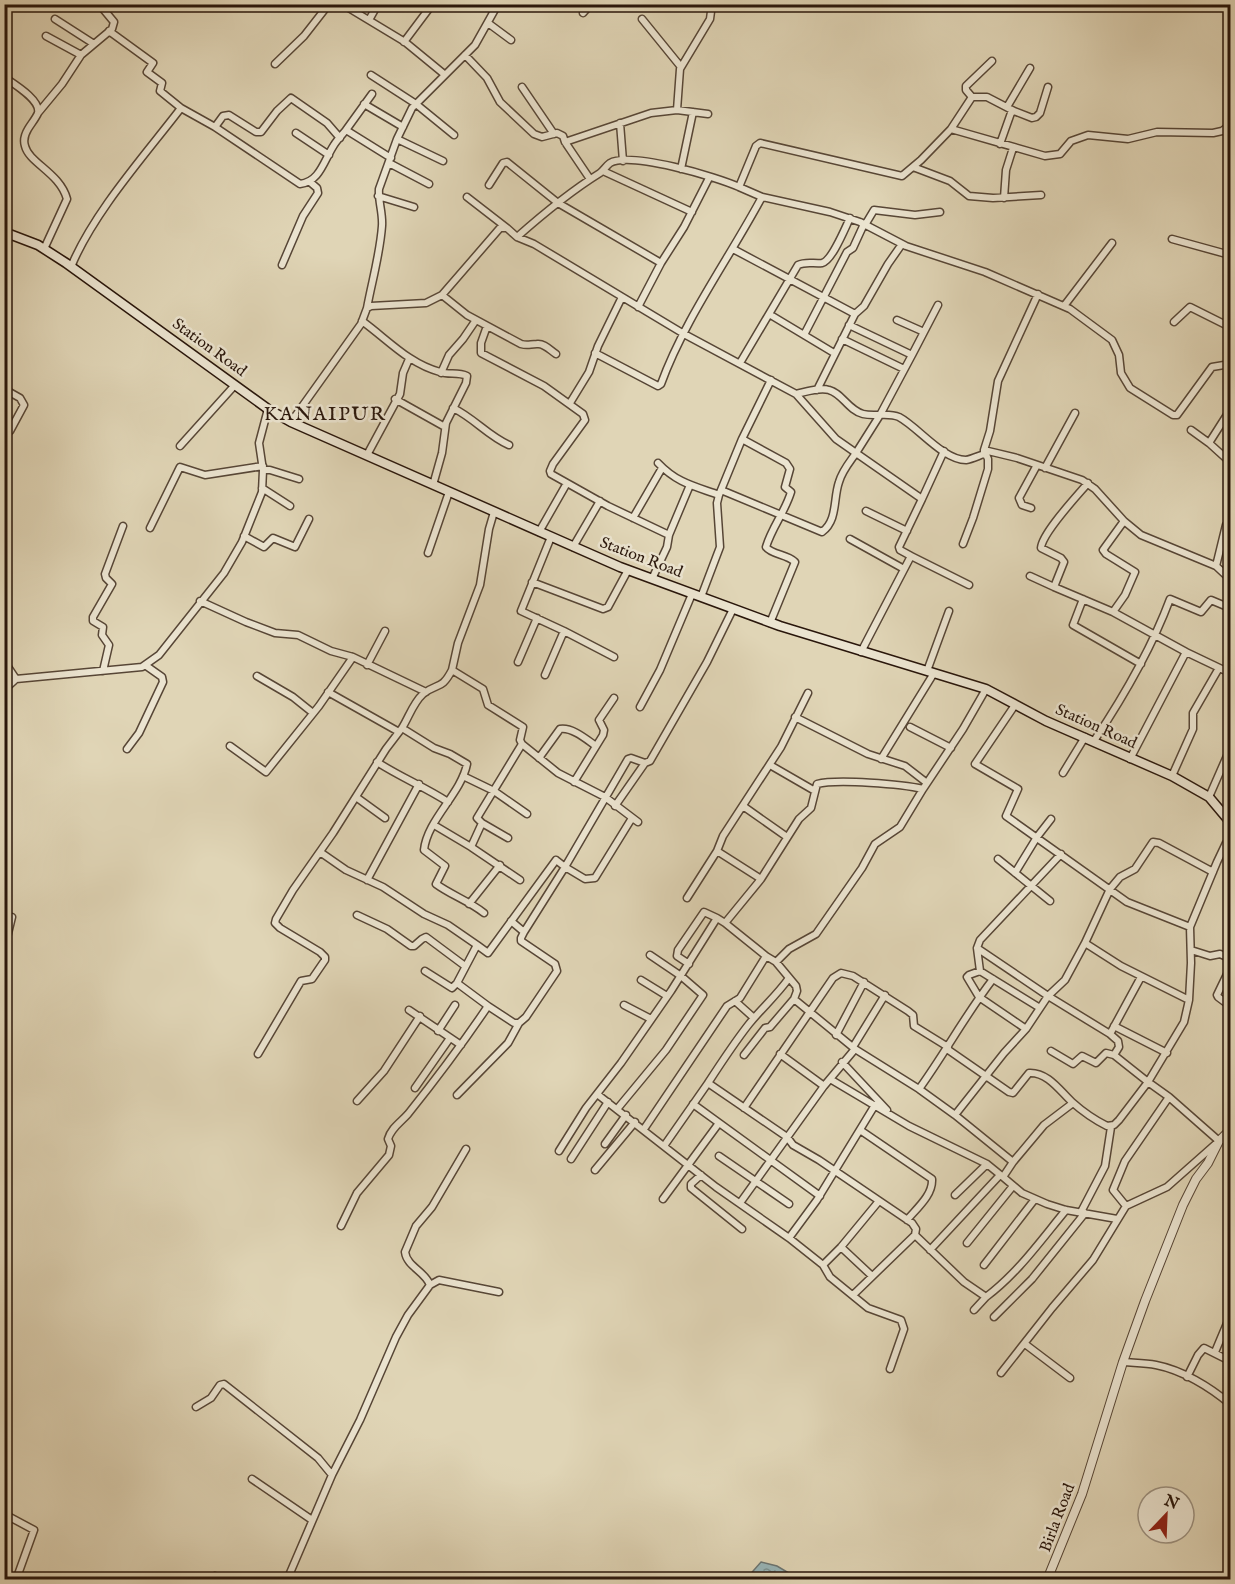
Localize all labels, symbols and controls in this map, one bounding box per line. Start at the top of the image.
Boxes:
street label: Station Road [168,314,250,382]
district label: KANAIPUR [264,402,386,427]
street label: Station Road [597,533,686,583]
street label: Station Road [1052,700,1140,754]
street label: Birla Road [1036,1481,1080,1555]
north arrow [1136,1485,1196,1545]
text: N [1160,1491,1182,1515]

